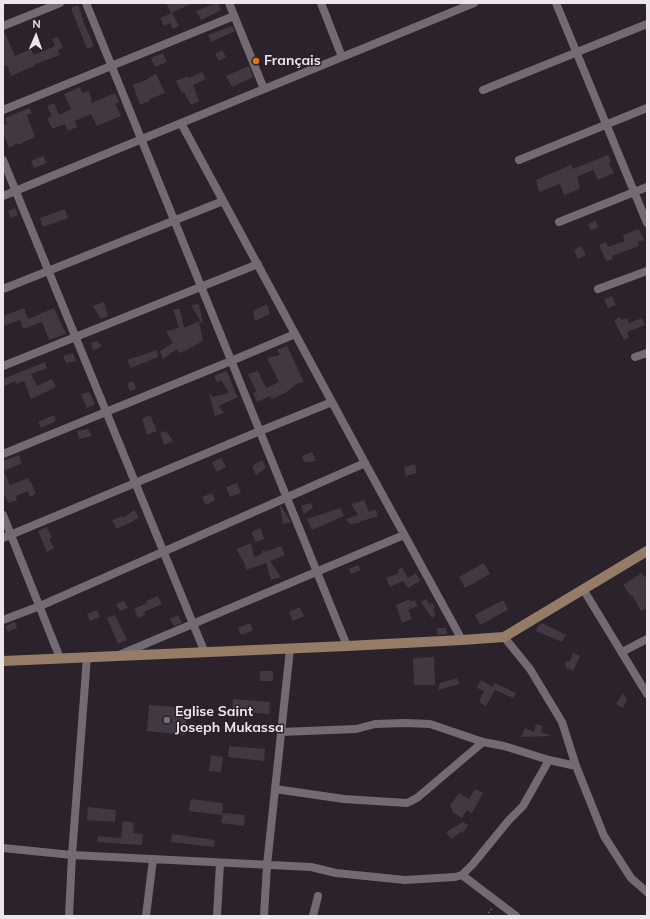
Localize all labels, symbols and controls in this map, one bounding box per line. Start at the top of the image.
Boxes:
north arrow [16,16,56,56]
text: N [32,17,41,31]
place label: Français [264,53,321,69]
marker: Français [251,56,261,66]
place label: Eglise Saint Joseph Mukassa [175,704,284,736]
marker: Eglise Saint Joseph Mukassa [162,715,172,725]

